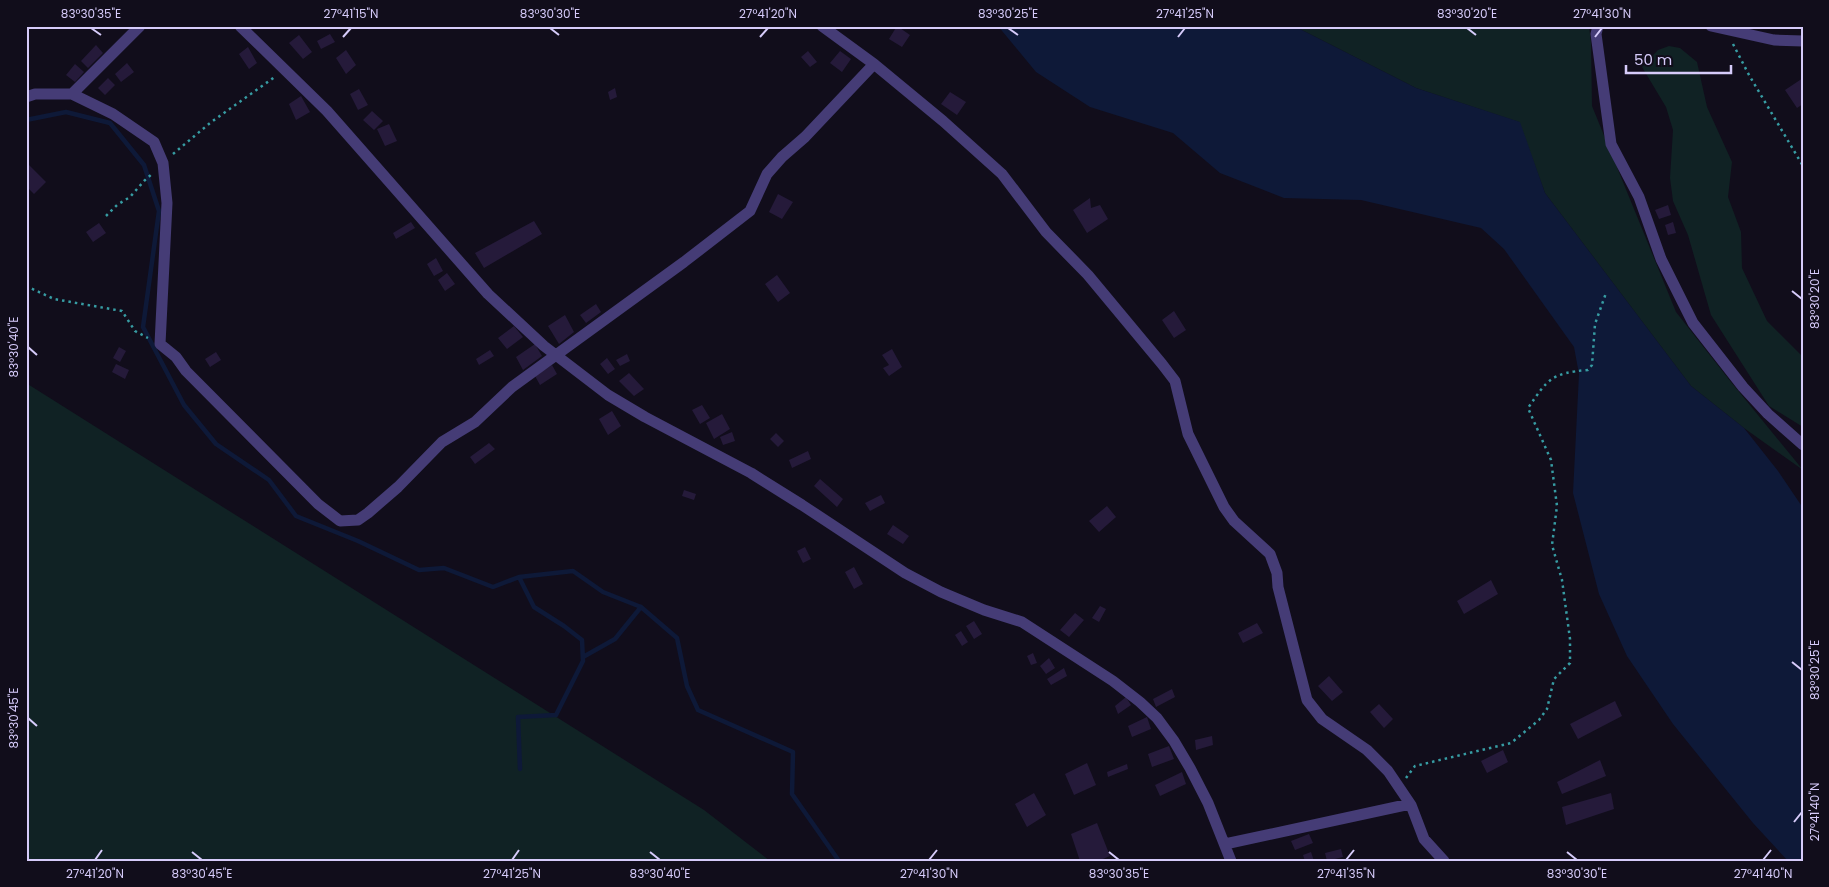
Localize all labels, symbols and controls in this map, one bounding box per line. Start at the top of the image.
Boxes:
text: 83°30'35"E [61,5,121,22]
text: 27°41'15"N [324,5,379,22]
text: 83°30'30"E [520,5,580,22]
text: 27°41'20"N [739,5,797,22]
text: 83°30'25"E [978,5,1038,22]
text: 27°41'25"N [1156,5,1214,22]
text: 83°30'20"E [1437,5,1497,22]
text: 27°41'30"N [1573,5,1631,22]
scale bar [1626,42,1732,74]
text: 50 m [1634,49,1672,70]
text: 83°30'20"E [1806,269,1823,329]
text: 83°30'40"E [5,317,22,377]
text: 83°30'25"E [1806,640,1823,700]
text: 83°30'45"E [5,688,22,748]
text: 27°41'40"N [1806,783,1823,841]
text: 27°41'20"N [66,865,124,882]
text: 83°30'45"E [172,865,232,882]
text: 27°41'25"N [483,865,541,882]
text: 83°30'40"E [630,865,690,882]
text: 27°41'30"N [900,865,958,882]
text: 83°30'35"E [1089,865,1149,882]
text: 27°41'35"N [1317,865,1375,882]
text: 83°30'30"E [1547,865,1607,882]
text: 27°41'40"N [1734,865,1792,882]

